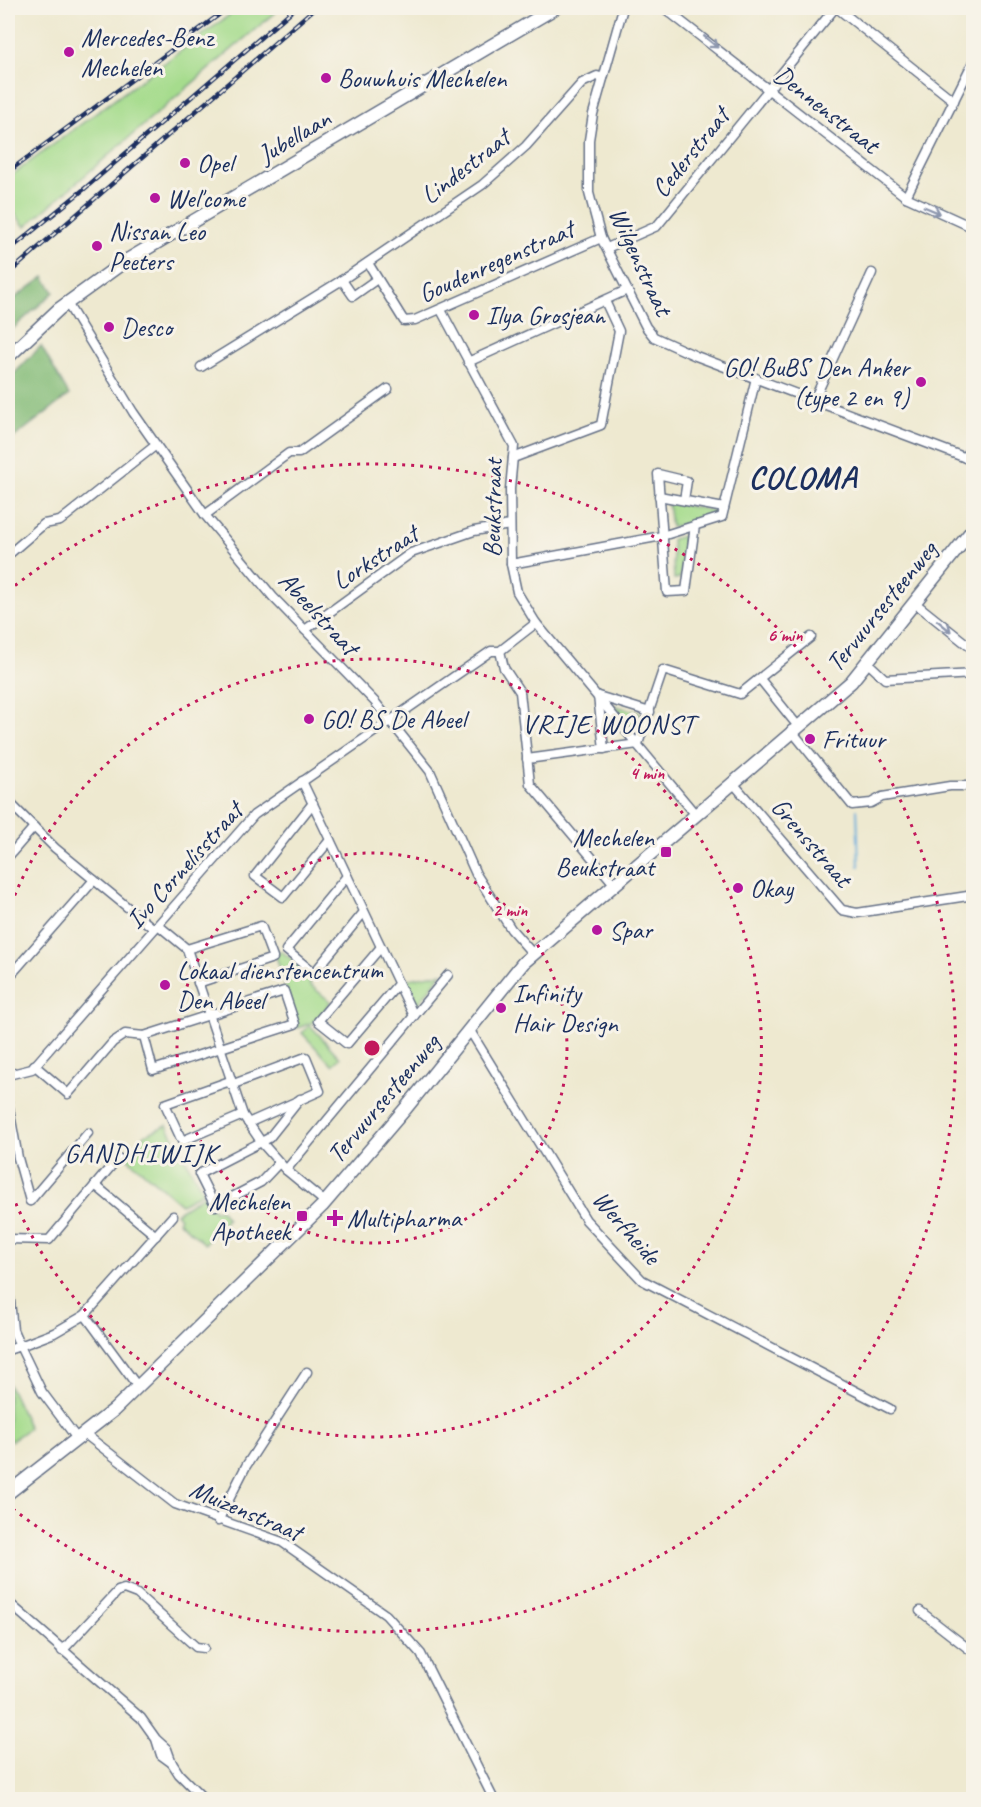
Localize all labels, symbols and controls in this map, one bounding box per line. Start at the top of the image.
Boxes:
place label: Mercedes-Benz Mechelen [81,21,216,84]
one-way arrow [702,36,718,49]
marker: Mercedes-Benz Mechelen [62,45,76,59]
street label: Dennenstraat [767,58,888,162]
place label: Bouwhuis Mechelen [338,62,508,95]
marker: Bouwhuis Mechelen [319,71,333,85]
street label: Cederstraat [644,98,739,204]
street label: Jubellaan [250,101,338,172]
street label: Lindestraat [414,119,519,211]
place label: Opel [197,147,237,180]
marker: Opel [178,156,192,170]
place label: Wel'come [167,182,246,215]
marker: Wel'come [148,191,162,205]
street label: Wilgenstraat [601,202,681,323]
one-way arrow [923,205,941,217]
street label: Goudenregenstraat [413,211,582,310]
place label: Nissan Leo Peeters [109,215,207,278]
marker: Nissan Leo Peeters [90,239,104,253]
place label: Ilya Grosjean [486,299,606,332]
marker: Ilya Grosjean [467,308,481,322]
place label: Desco [121,311,175,344]
marker: Desco [102,320,116,334]
place label: GO! BuBS Den Anker (type 2 en 9) [724,351,912,414]
marker: GO! BuBS Den Anker (type 2 en 9) [914,375,928,389]
street label: Beukstraat [475,456,510,558]
district label: COLOMA [748,457,859,498]
street label: Lorkstraat [326,516,427,597]
street label: Tervuursesteenweg [819,533,945,679]
street label: Abeelstraat [271,564,368,665]
one-way arrow [936,620,952,633]
text: 6 min [768,624,803,646]
place label: GO! BS De Abeel [321,703,470,736]
district label: VRIJE WOONST [522,707,700,741]
marker: GO! BS De Abeel [302,712,316,726]
place label: Frituur [822,723,888,756]
marker: Frituur [803,732,817,746]
text: 4 min [630,762,665,784]
street label: Grensstraat [764,791,861,896]
street label: Ivo Cornelisstraat [119,792,252,936]
place label: Mechelen Beukstraat [555,821,656,884]
marker: Mechelen Beukstraat [659,845,673,859]
place label: Okay [750,872,795,905]
marker: Okay [731,881,745,895]
text: 2 min [493,899,528,921]
place label: Spar [609,914,654,947]
marker: Spar [590,923,604,937]
place label: Lokaal dienstencentrum Den Abeel [177,954,384,1017]
place label: Infinity Hair Design [513,977,619,1040]
marker: Lokaal dienstencentrum Den Abeel [158,978,172,992]
marker: Infinity Hair Design [494,1001,508,1015]
street label: Tervuursesteenweg [320,1025,448,1170]
centre of rings [362,1038,382,1058]
district label: GANDHIWIJK [64,1136,222,1170]
street label: Werfheide [585,1183,670,1273]
place label: Mechelen Apotheek [209,1185,293,1248]
place label: Multipharma [347,1202,463,1235]
marker: Mechelen Apotheek [295,1209,309,1223]
marker: Multipharma [328,1211,342,1225]
street label: Muizenstraat [185,1472,310,1550]

